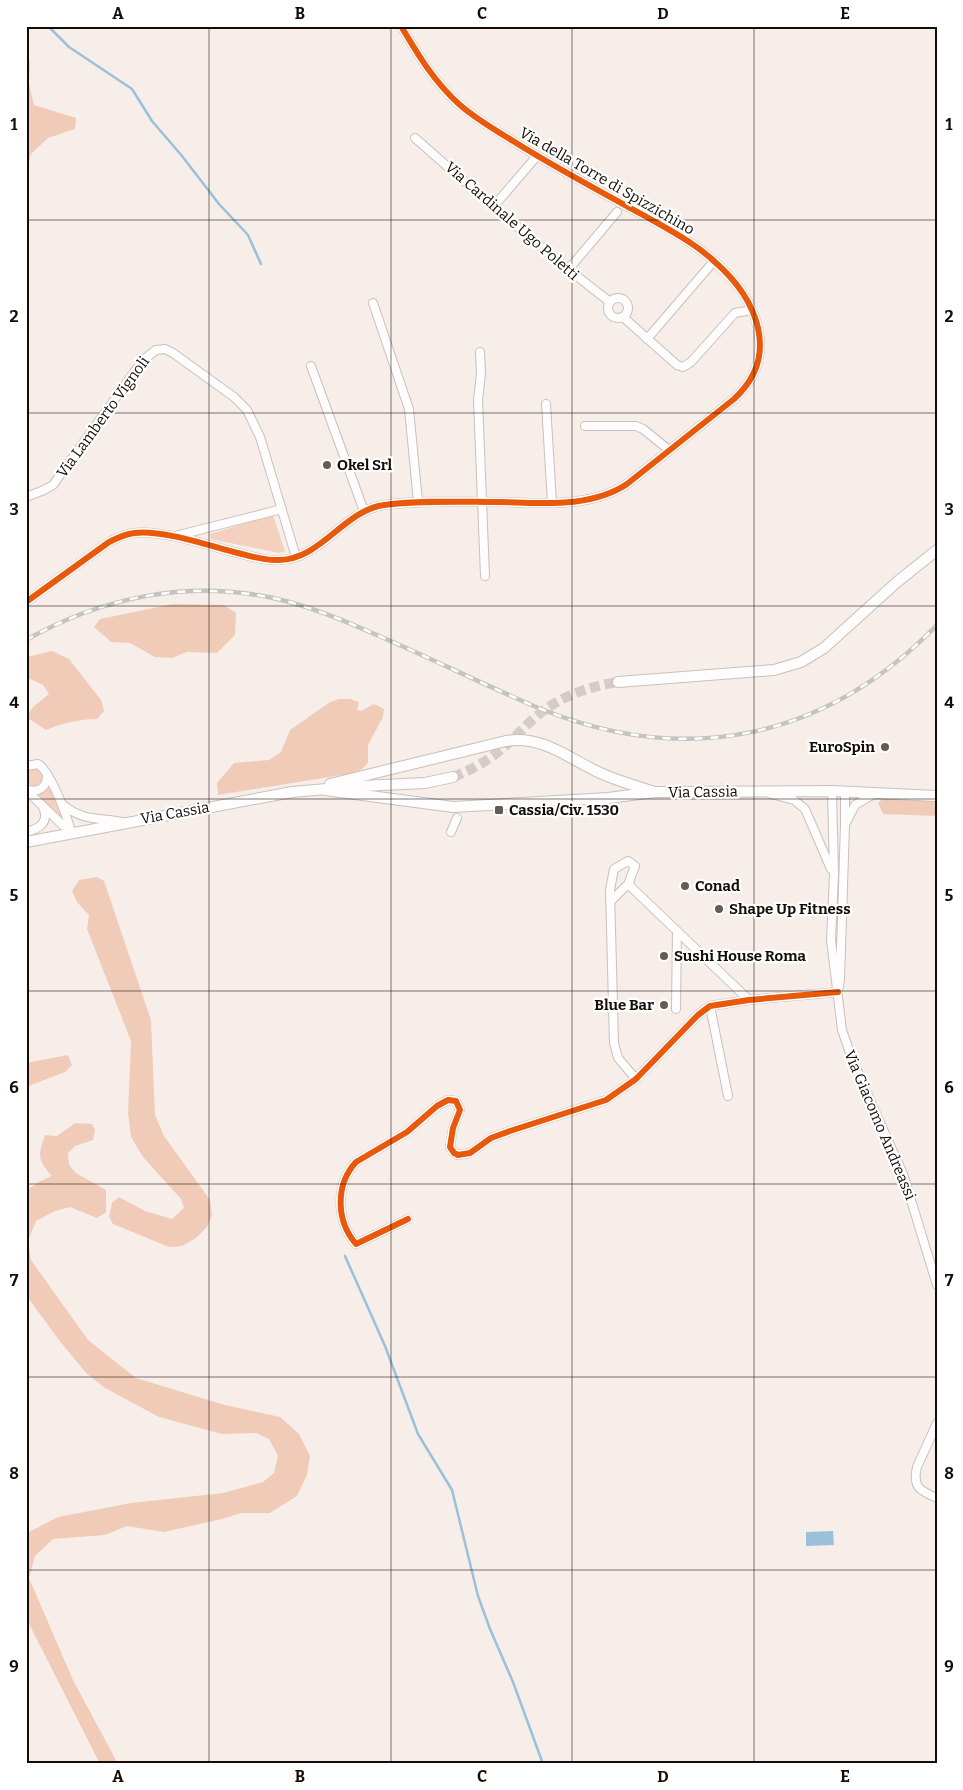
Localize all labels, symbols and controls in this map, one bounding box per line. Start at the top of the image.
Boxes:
text: A [112,4,124,23]
text: B [295,4,305,23]
text: C [477,4,487,23]
text: D [657,4,669,23]
text: E [840,4,850,23]
text: 1 [11,115,18,134]
text: 1 [946,115,953,134]
street label: Via della Torre di Spizzichino [516,123,698,239]
street label: Via Cardinale Ugo Poletti [441,158,583,284]
text: 2 [9,307,19,326]
text: 2 [944,307,954,326]
street label: Via Lamberto Vignoli [53,352,153,481]
place label: Okel Srl [337,456,392,474]
marker: Okel Srl [321,459,333,471]
text: 3 [9,500,19,519]
text: 3 [944,500,954,519]
text: 4 [9,693,19,712]
text: 4 [944,693,954,712]
place label: EuroSpin [809,738,875,756]
marker: EuroSpin [879,741,891,753]
street label: Via Cassia [668,782,738,802]
street label: Via Cassia [139,798,211,828]
place label: Cassia/Civ. 1530 [509,801,619,819]
marker: Cassia/Civ. 1530 [493,804,505,816]
place label: Conad [695,877,740,895]
marker: Conad [679,880,691,892]
text: 5 [10,886,19,905]
text: 5 [945,886,954,905]
place label: Shape Up Fitness [729,900,851,918]
marker: Shape Up Fitness [713,903,725,915]
place label: Sushi House Roma [674,947,806,965]
marker: Sushi House Roma [658,950,670,962]
place label: Blue Bar [594,996,654,1014]
marker: Blue Bar [658,999,670,1011]
street label: Via Giacomo Andreassi [840,1047,920,1203]
text: 6 [9,1078,19,1097]
text: 6 [944,1078,954,1097]
text: 7 [10,1271,19,1290]
text: 7 [945,1271,954,1290]
text: 8 [9,1464,19,1483]
text: 8 [944,1464,954,1483]
text: 9 [9,1657,19,1676]
text: 9 [944,1657,954,1676]
text: A [112,1767,124,1786]
text: B [295,1767,305,1786]
text: C [477,1767,487,1786]
text: D [657,1767,669,1786]
text: E [840,1767,850,1786]

